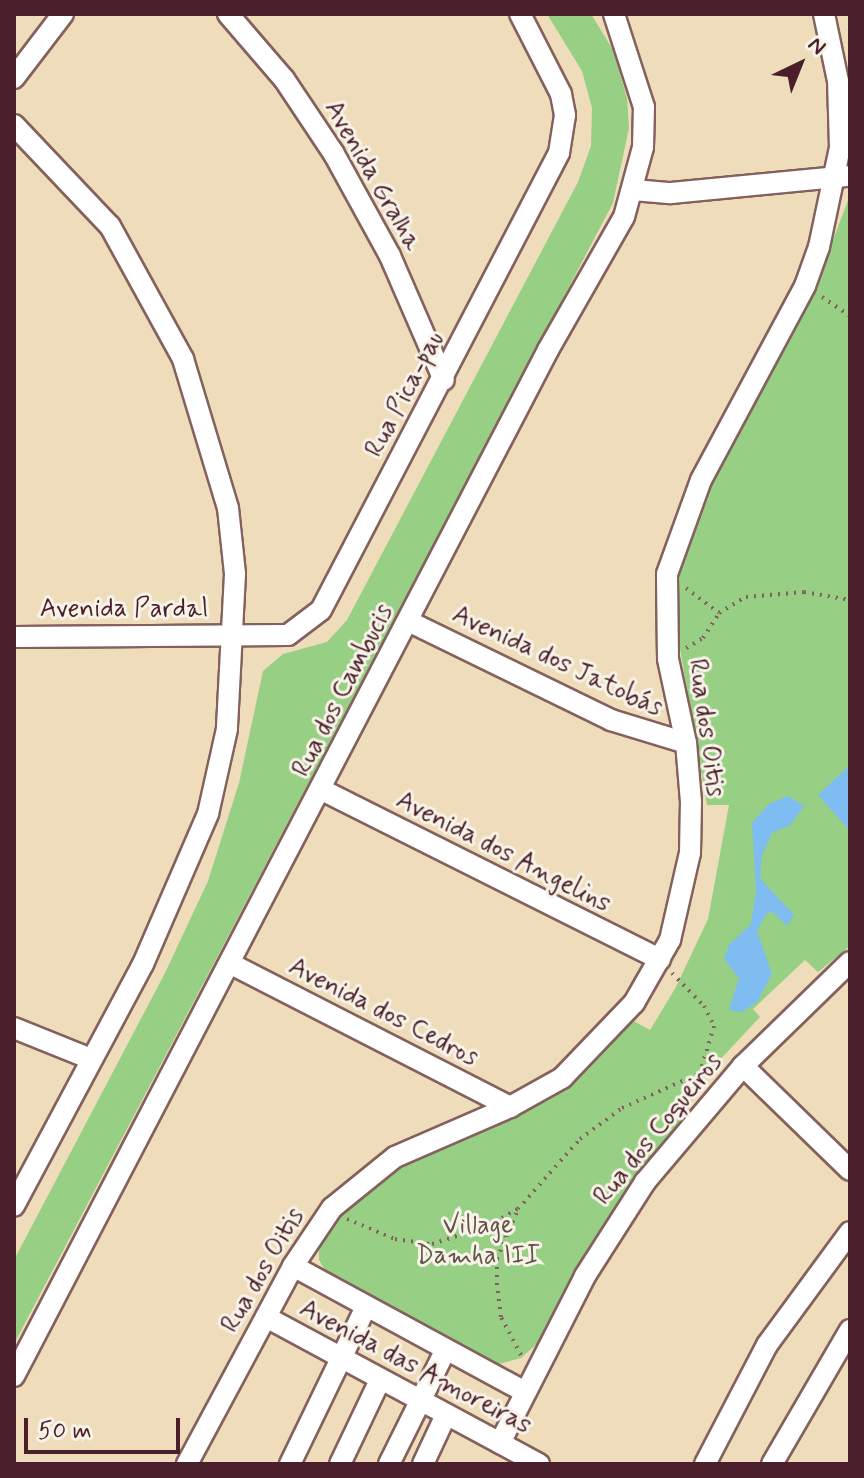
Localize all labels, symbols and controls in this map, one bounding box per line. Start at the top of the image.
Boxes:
north arrow [760,24,840,104]
text: N [801,31,831,62]
street label: Avenida Gralha [317,96,427,256]
street label: Rua Pica-pau [360,327,452,463]
street label: Avenida Pardal [41,594,207,626]
street label: Rua dos Cambucis [286,597,402,785]
street label: Avenida dos Jatobás [451,601,663,723]
street label: Rua dos Oitis [680,656,730,800]
street label: Avenida dos Angelins [394,787,612,919]
street label: Avenida dos Cedros [281,951,485,1075]
street label: Rua dos Coqueiros [587,1046,731,1214]
street label: Rua dos Oitis [215,1203,313,1339]
park label: Village Damha III [416,1211,540,1272]
street label: Avenida das Amoreiras [297,1296,533,1440]
scale bar [28,1402,184,1452]
text: 50 m [38,1416,92,1447]

